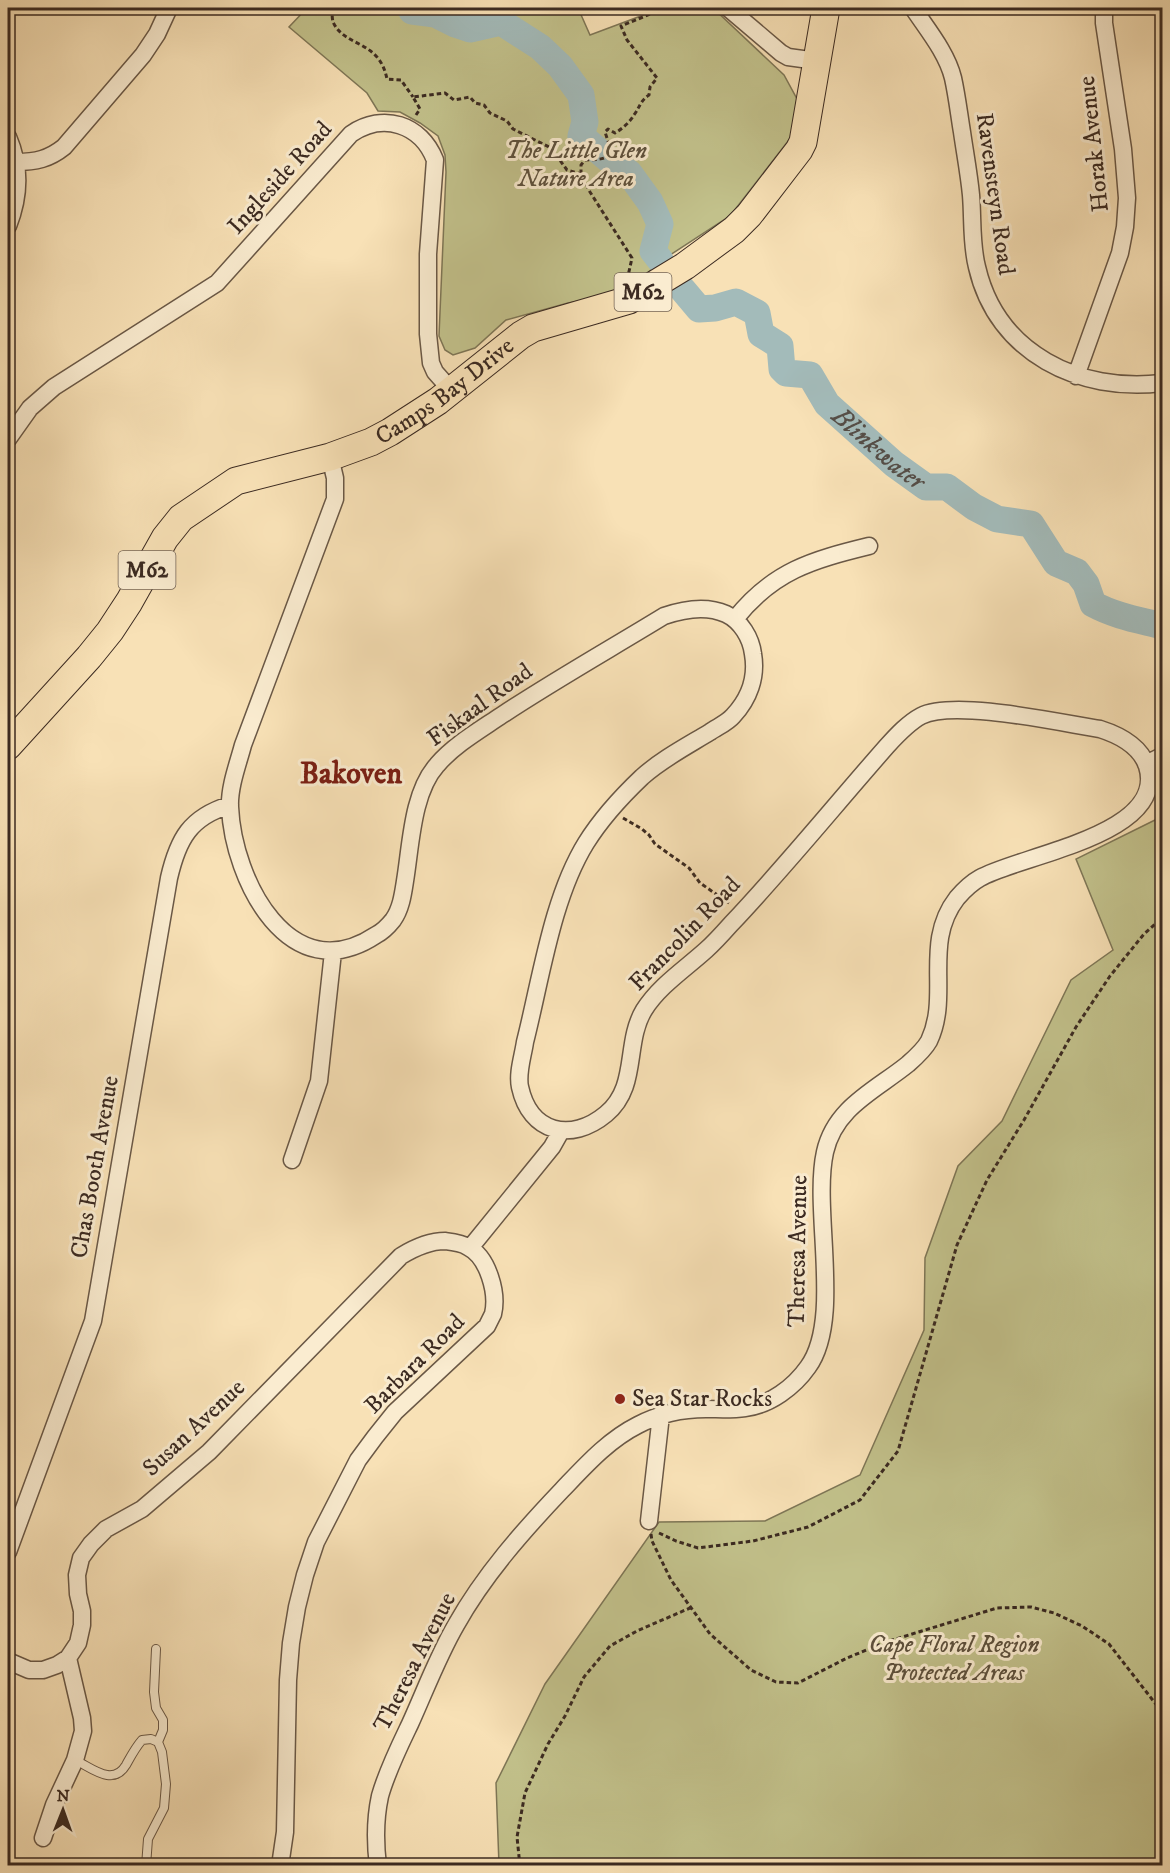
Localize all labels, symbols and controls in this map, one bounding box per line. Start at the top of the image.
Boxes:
street label: Horak Avenue [1072,74,1116,214]
street label: Ravensteyn Road [969,111,1021,277]
street label: Ingleside Road [221,115,339,241]
park label: The Little Glen Nature Area [505,136,647,194]
road number: M62 [614,273,672,311]
street label: Camps Bay Drive [370,331,520,452]
water label: Blinkwater [824,399,933,499]
road number: M62 [118,551,176,589]
street label: Fiskaal Road [421,657,539,753]
district label: Bakoven [300,756,402,793]
street label: Francolin Road [623,870,747,998]
street label: Chas Booth Avenue [64,1073,126,1261]
street label: Theresa Avenue [782,1175,814,1327]
street label: Barbara Road [359,1308,471,1420]
street label: Susan Avenue [136,1373,252,1483]
place label: Sea Star Rocks [632,1384,772,1414]
marker: Sea Star Rocks [613,1392,627,1406]
street label: Theresa Avenue [367,1587,463,1737]
park label: Cape Floral Region Protected Areas [869,1630,1039,1688]
north arrow [33,1780,93,1840]
text: N [57,1786,70,1806]

